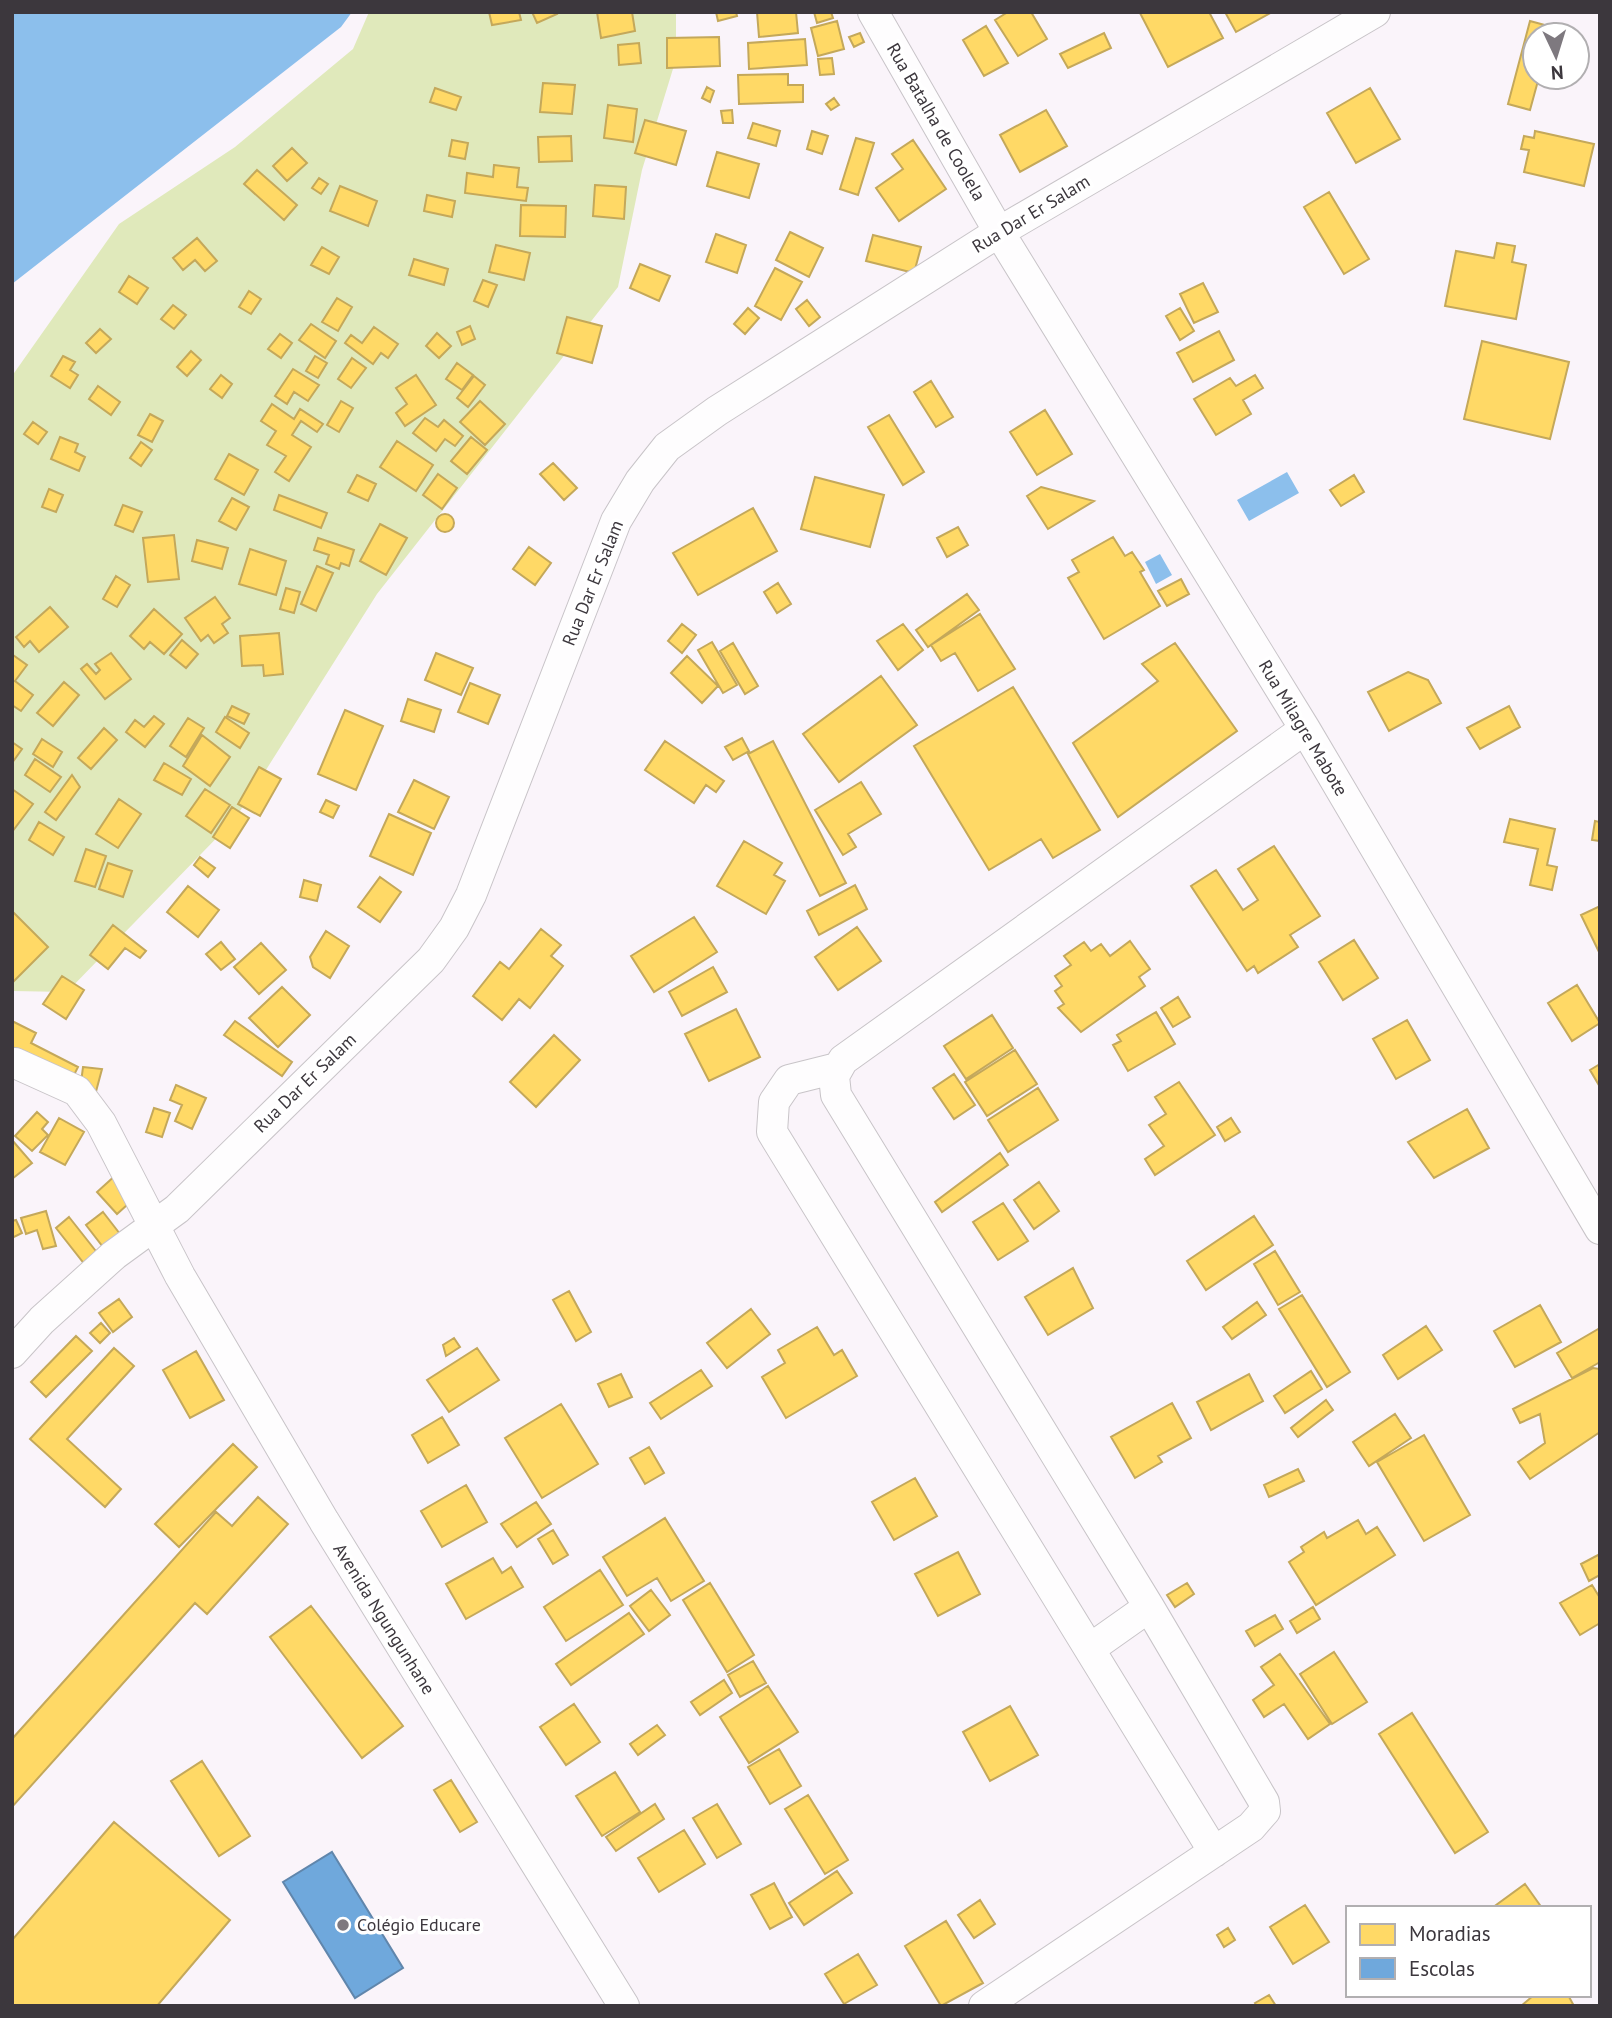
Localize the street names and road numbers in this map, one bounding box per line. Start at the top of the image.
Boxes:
street label: Rua Batalha de Coolela [882,39,991,205]
street label: Rua Dar Er Salam [968,169,1094,258]
street label: Rua Dar Er Salam [557,517,628,649]
street label: Rua Milagre Mabote [1254,656,1353,800]
street label: Rua Dar Er Salam [249,1028,361,1137]
street label: Avenida Ngungunhane [329,1539,440,1699]

